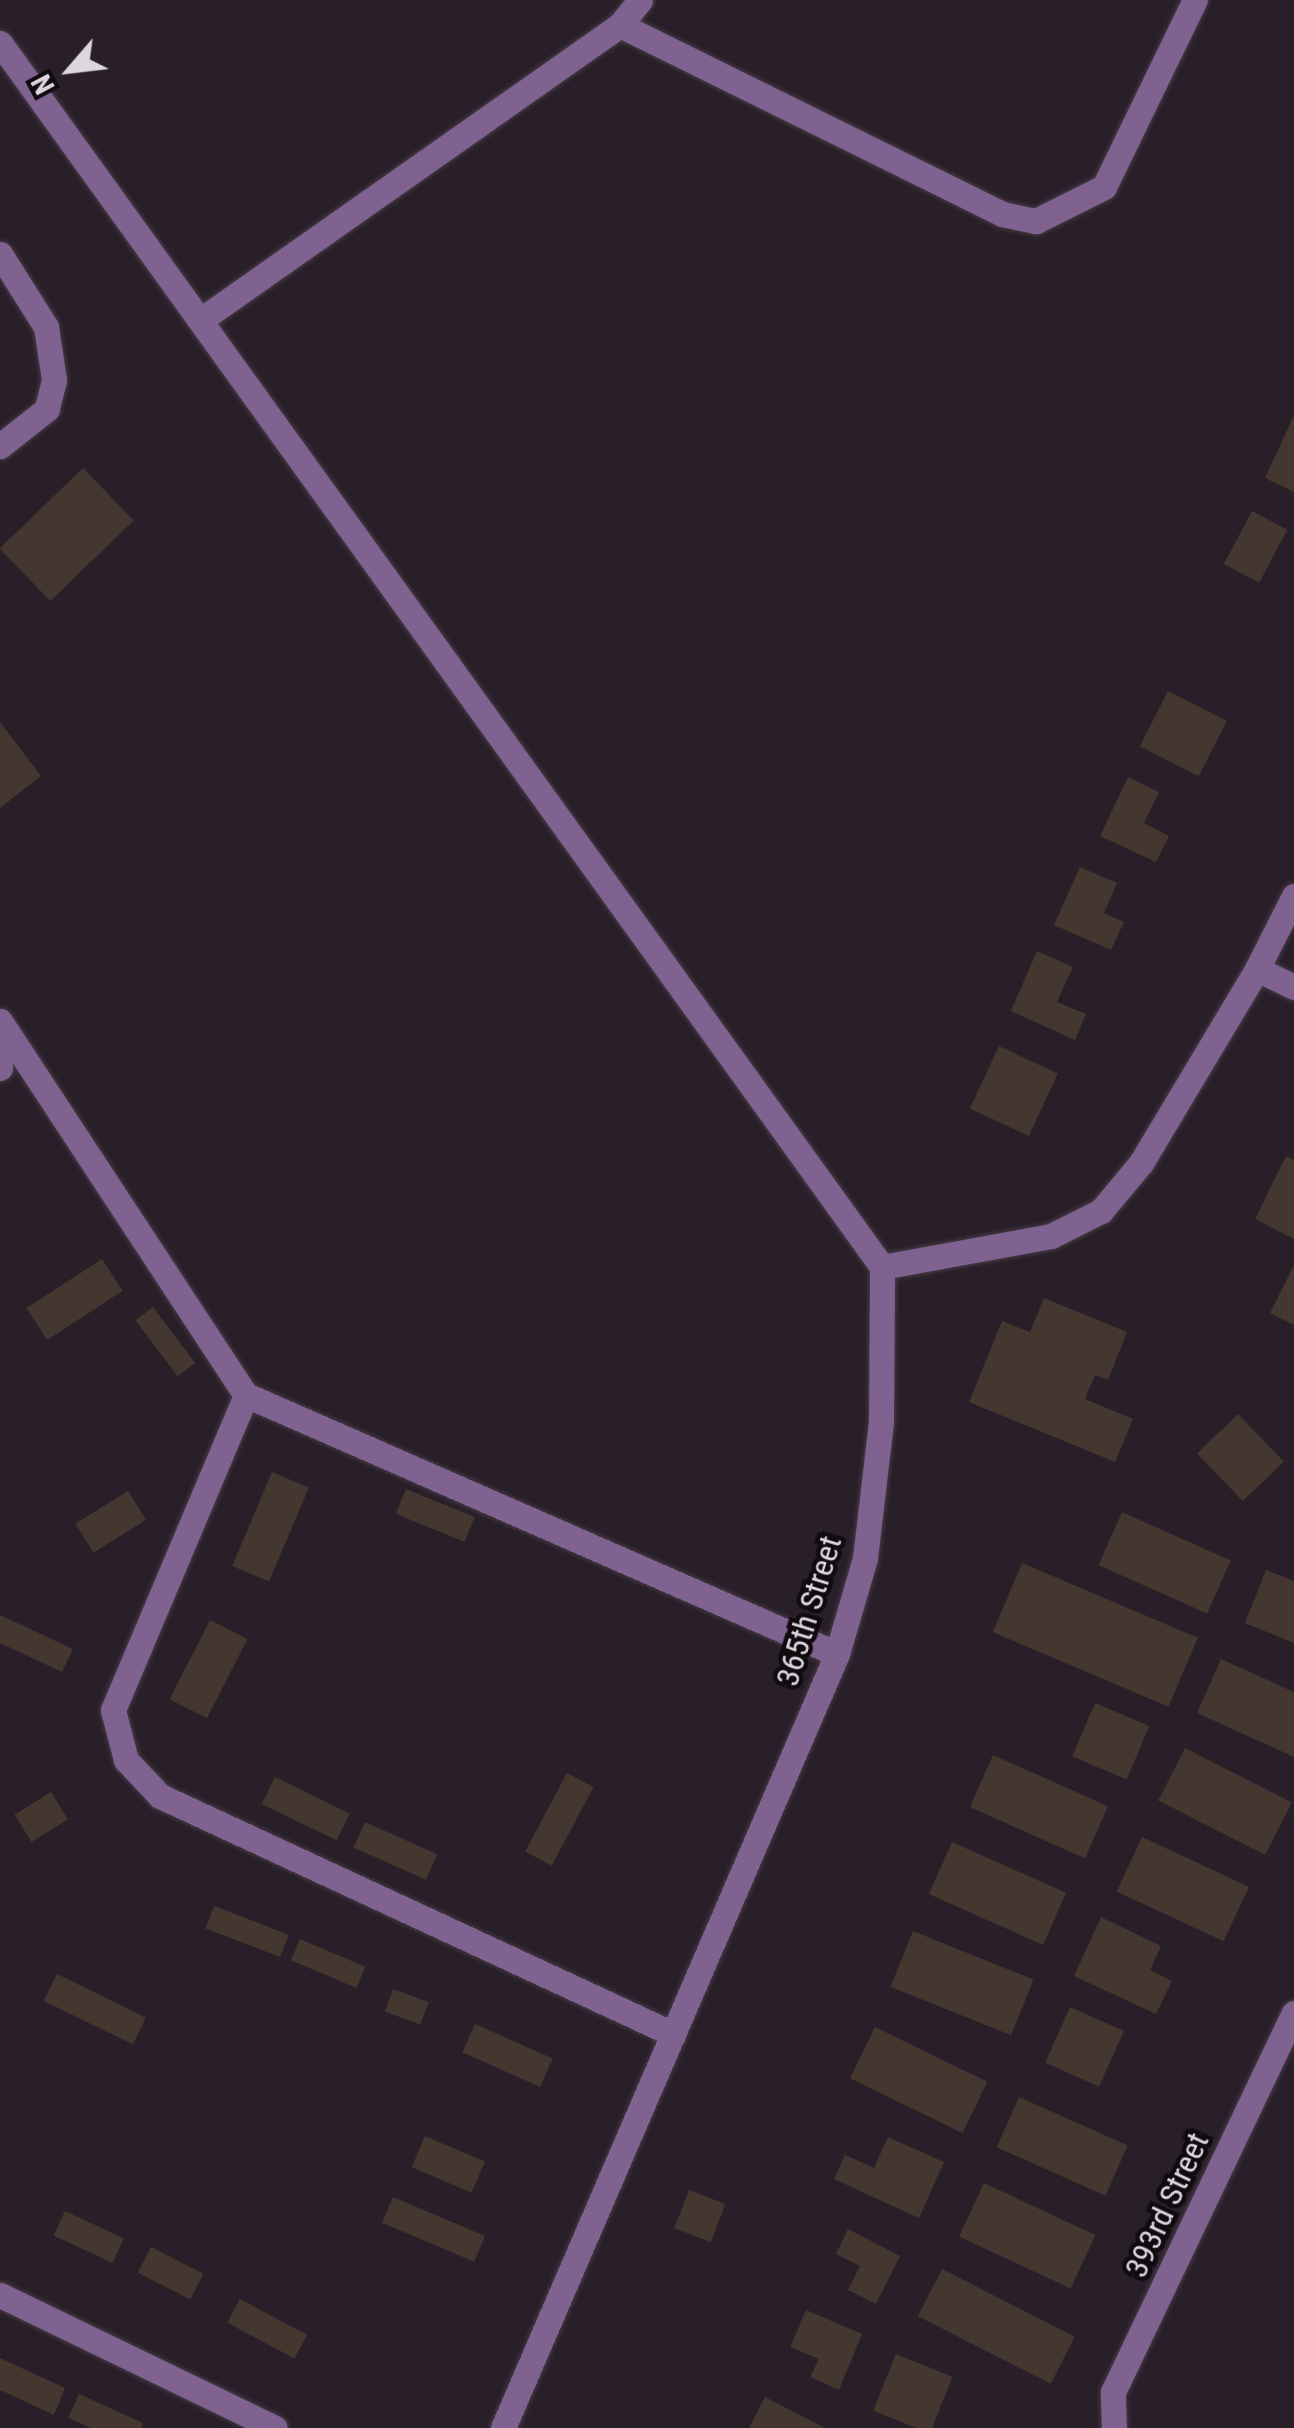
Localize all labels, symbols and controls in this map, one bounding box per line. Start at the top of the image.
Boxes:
north arrow [20,20,120,120]
text: N [24,69,62,100]
street label: 365th Street [768,1531,850,1691]
street label: 393rd Street [1117,2127,1217,2283]

